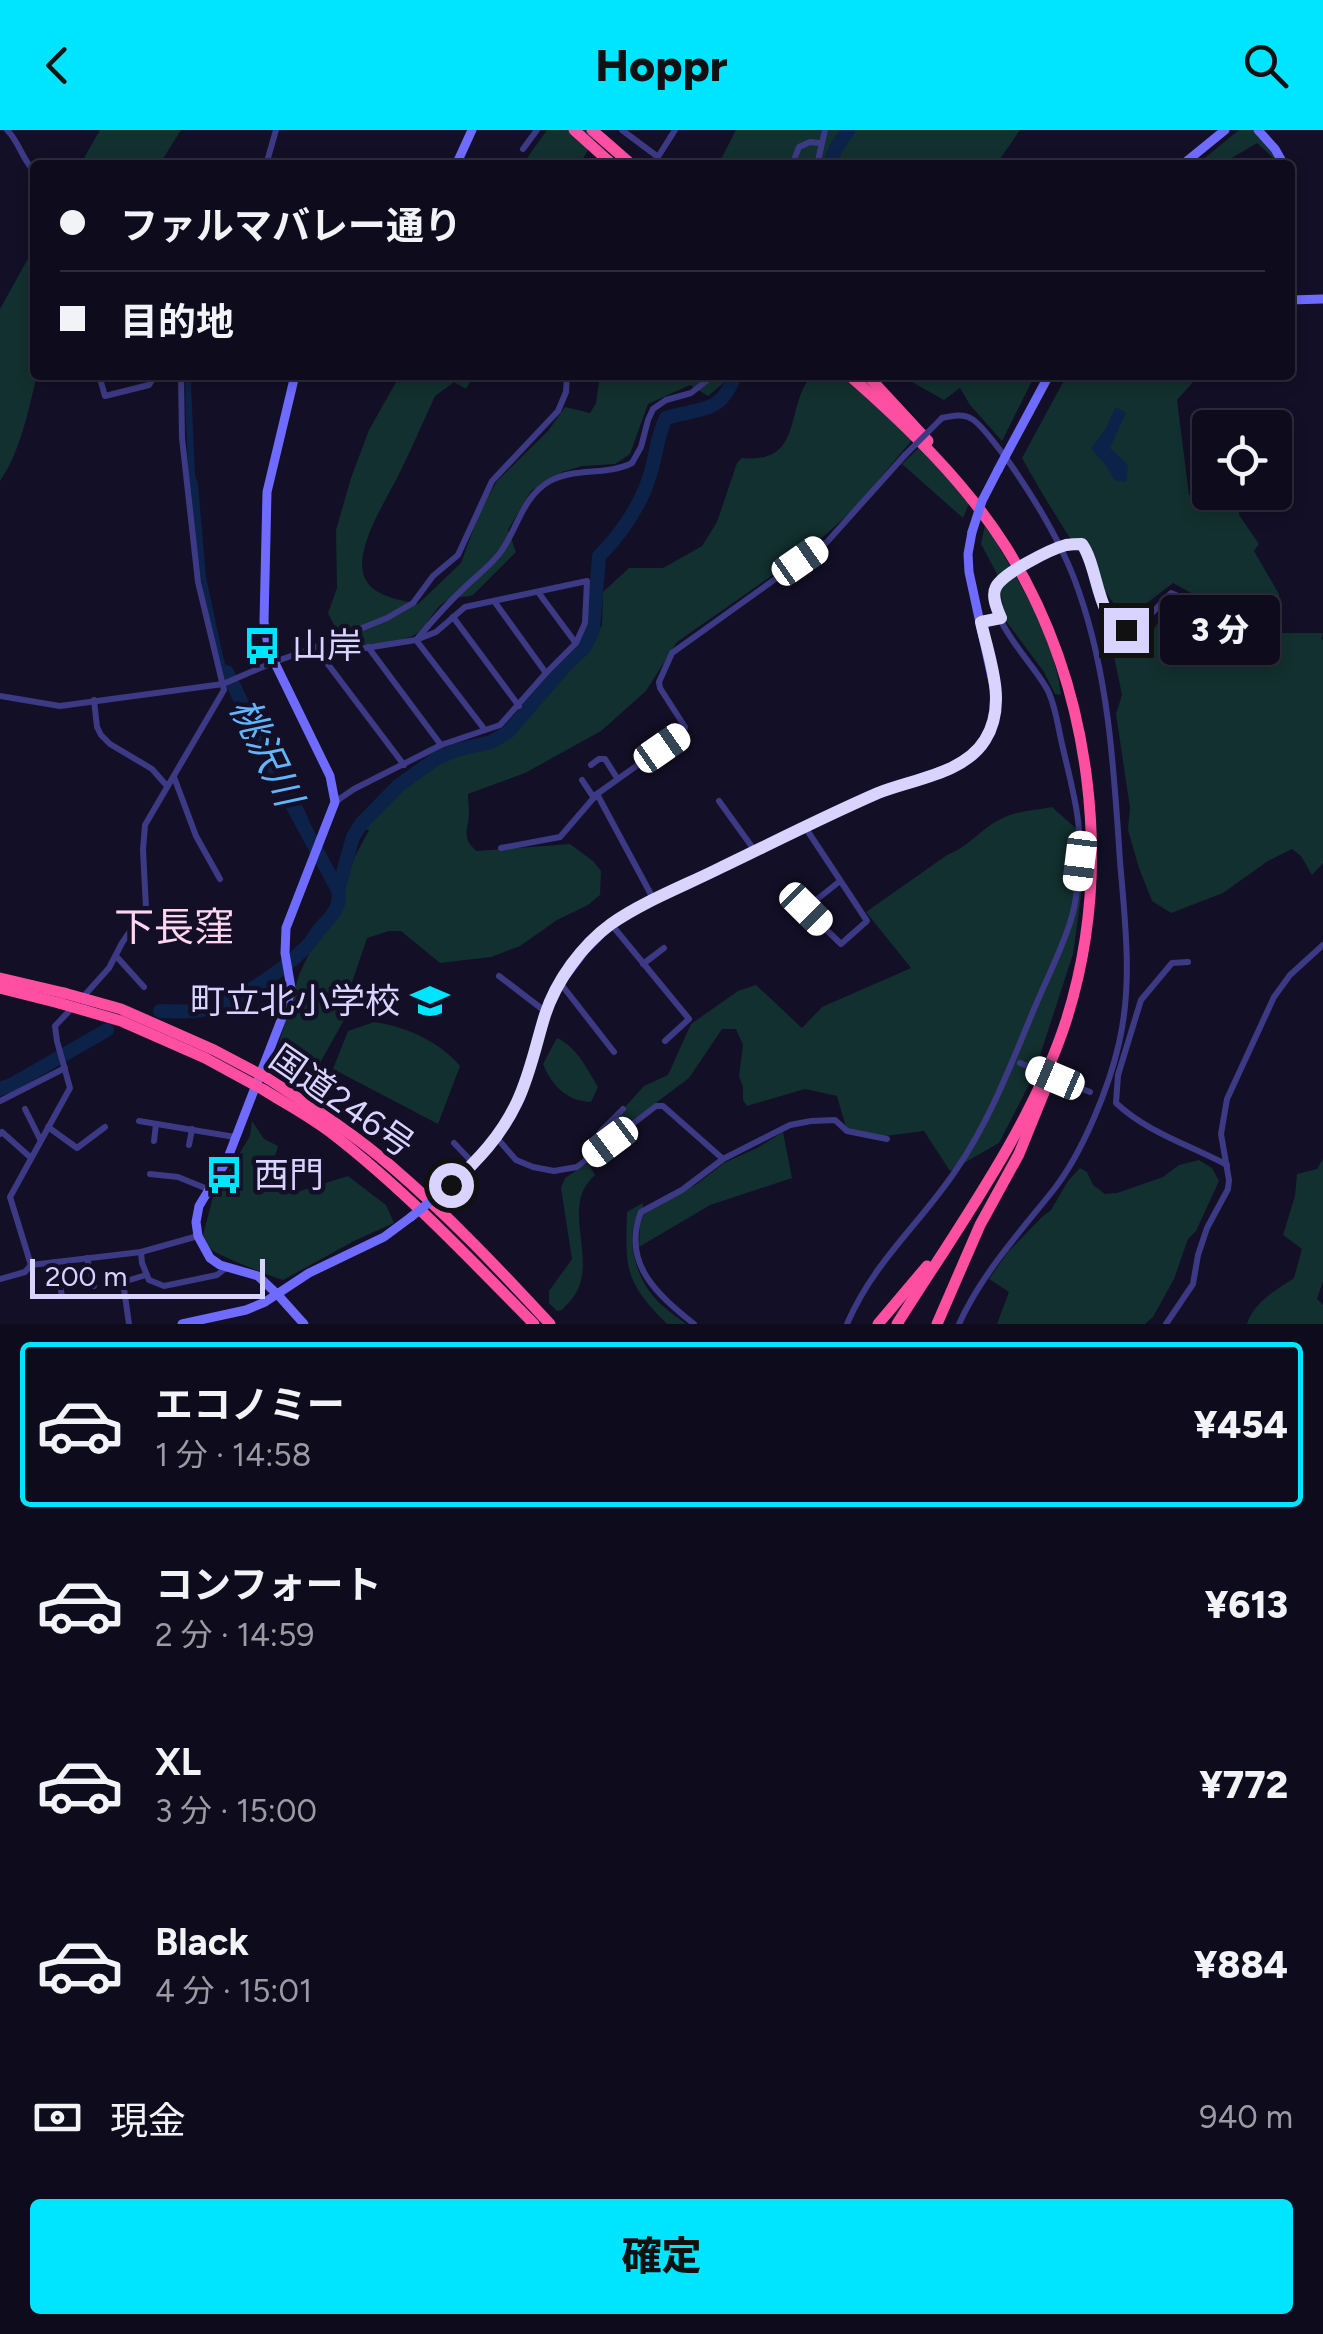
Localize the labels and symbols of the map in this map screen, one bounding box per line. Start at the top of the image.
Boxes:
car [767,532,833,590]
callout: 3 分 [1161,595,1281,665]
route end [1104,608,1149,653]
bus stop icon: 山岸 [241,625,283,667]
place label: 山岸 [292,625,362,667]
water label: 桃沢川 [220,691,313,817]
car [629,719,695,777]
car [1061,829,1099,893]
car [774,877,838,941]
district label: 下長窪 [114,903,234,951]
place label: 町立北小学校 [190,980,400,1022]
school or university icon: 町立北小学校 [409,980,451,1022]
street label: 国道246号 [262,1036,422,1166]
car [1022,1052,1088,1104]
car [577,1112,643,1172]
bus stop icon: 西門 [203,1154,245,1196]
place label: 西門 [254,1154,324,1196]
route start [429,1163,474,1208]
scale bar [30,1254,265,1298]

